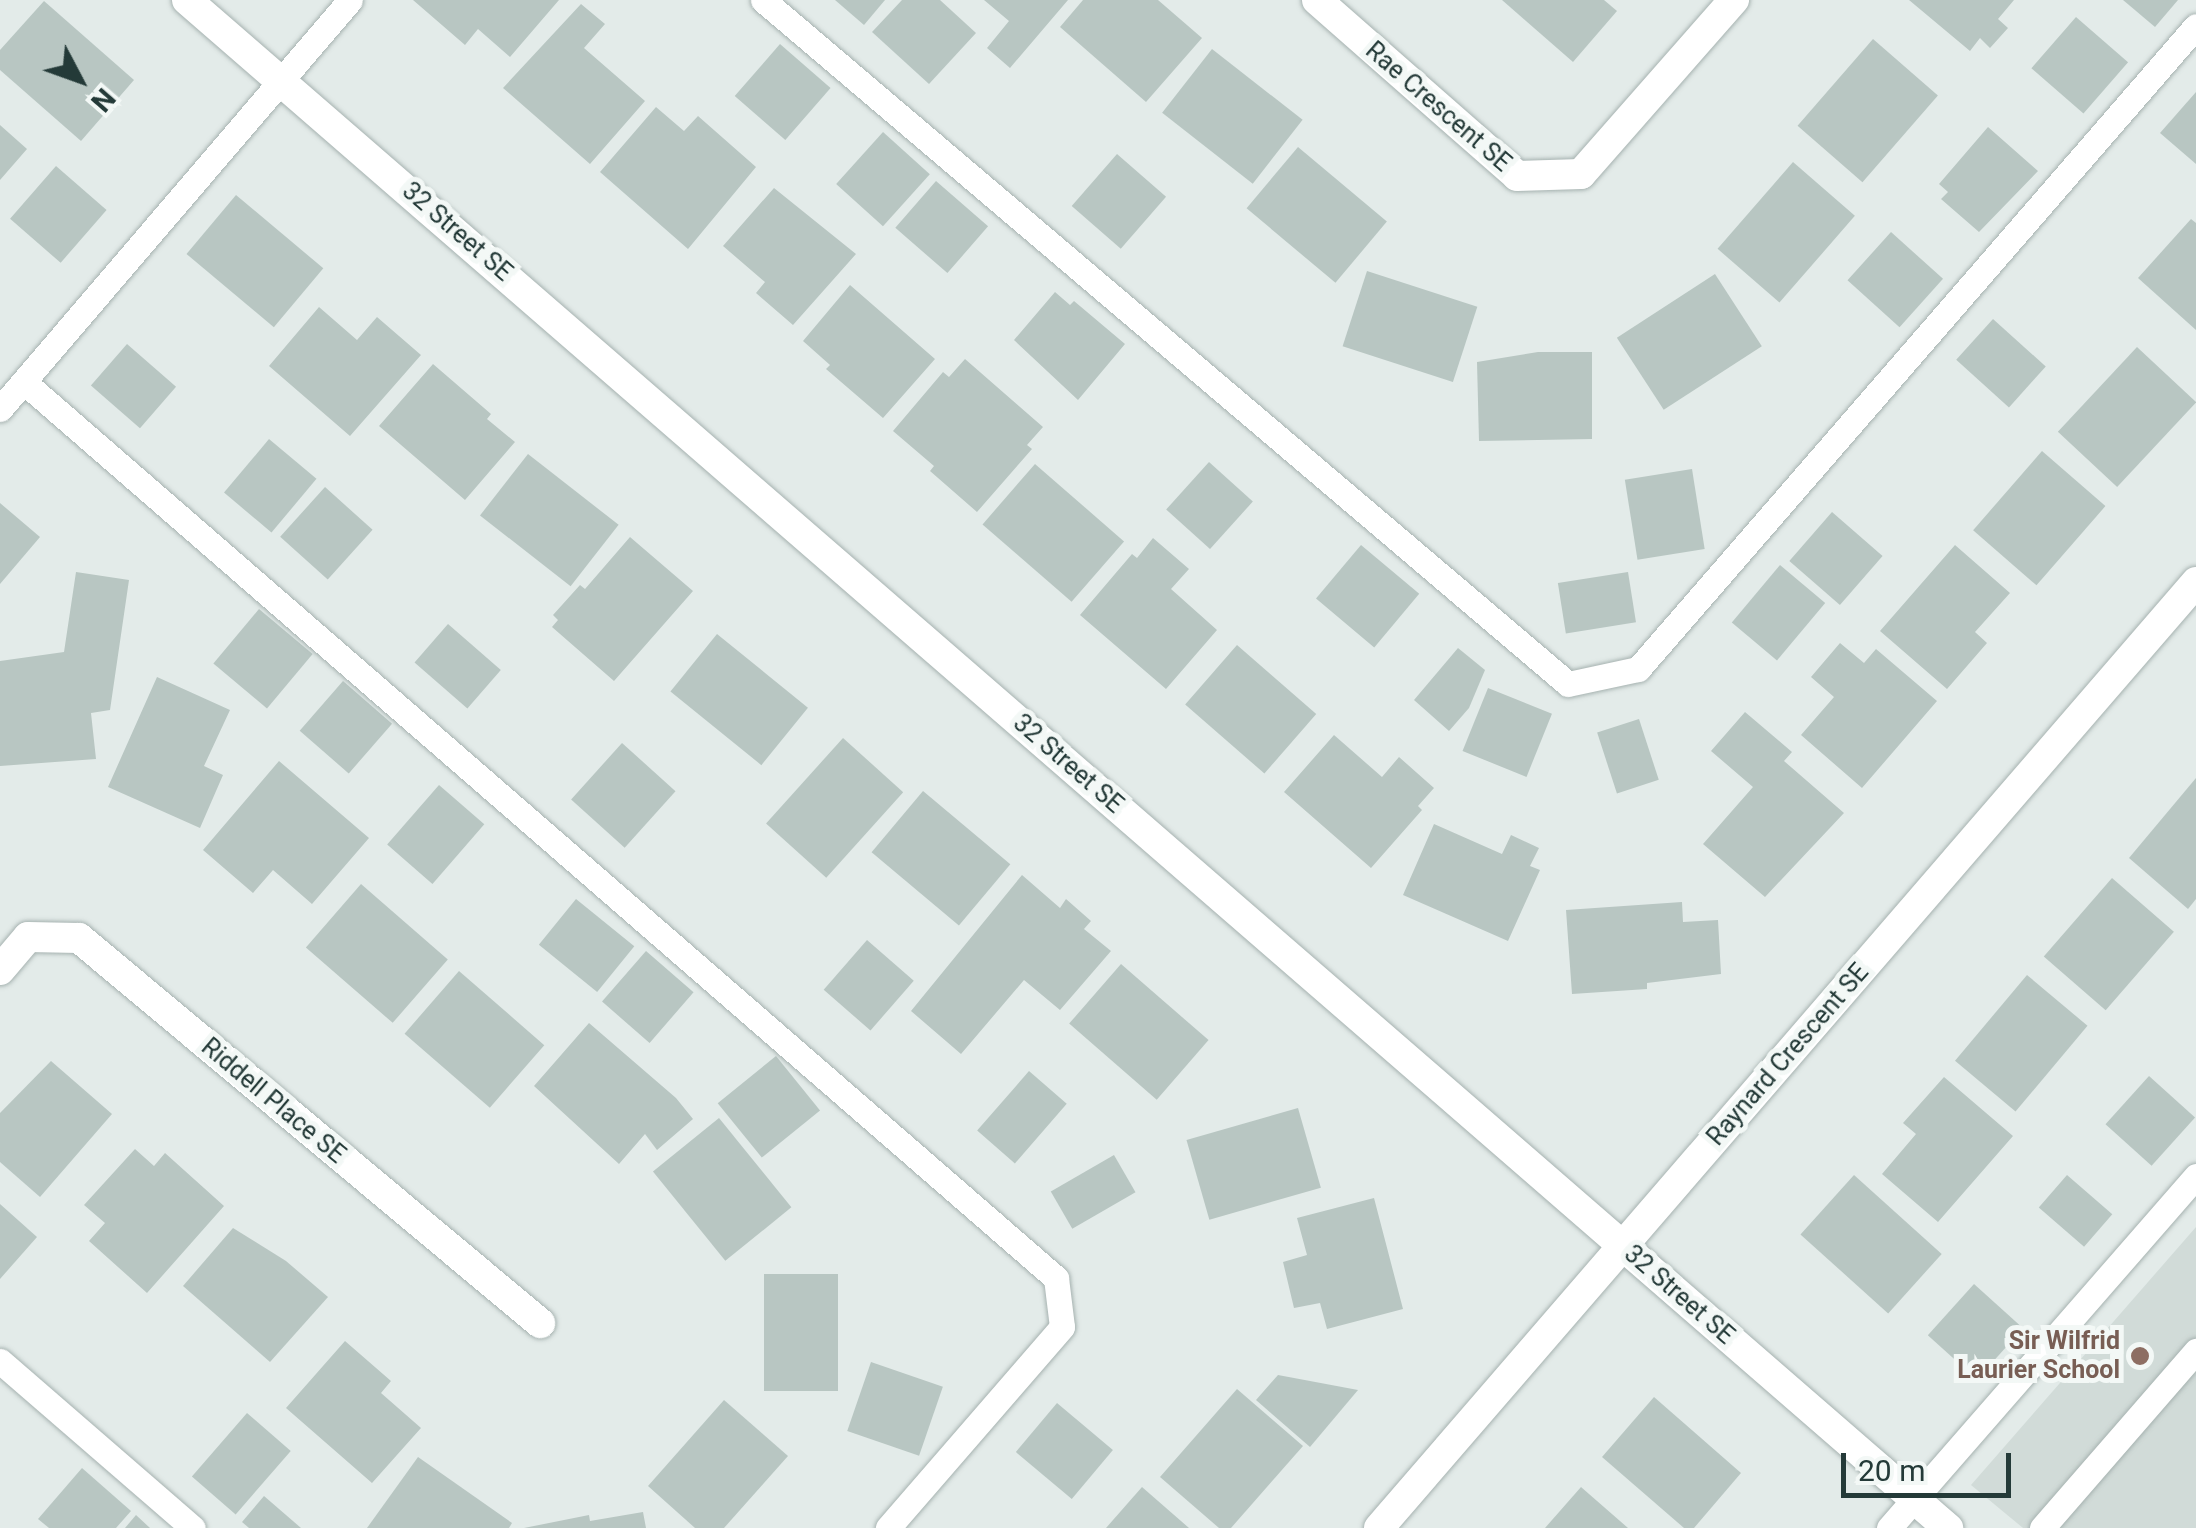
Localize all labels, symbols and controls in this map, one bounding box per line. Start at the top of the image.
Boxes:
north arrow [30,30,130,130]
street label: Rae Crescent SE [1359,36,1517,178]
text: N [84,82,122,118]
street label: 32 Street SE [396,176,518,288]
street label: 32 Street SE [1007,708,1129,820]
street label: Raynard Crescent SE [1701,958,1875,1152]
street label: Riddell Place SE [195,1032,351,1170]
street label: 32 Street SE [1618,1239,1740,1351]
place label: Sir Wilfrid Laurier School [1957,1327,2120,1386]
marker: Sir Wilfrid Laurier School [2129,1345,2151,1367]
scale bar [1846,1433,2016,1495]
text: 20 m [1858,1453,1925,1488]

